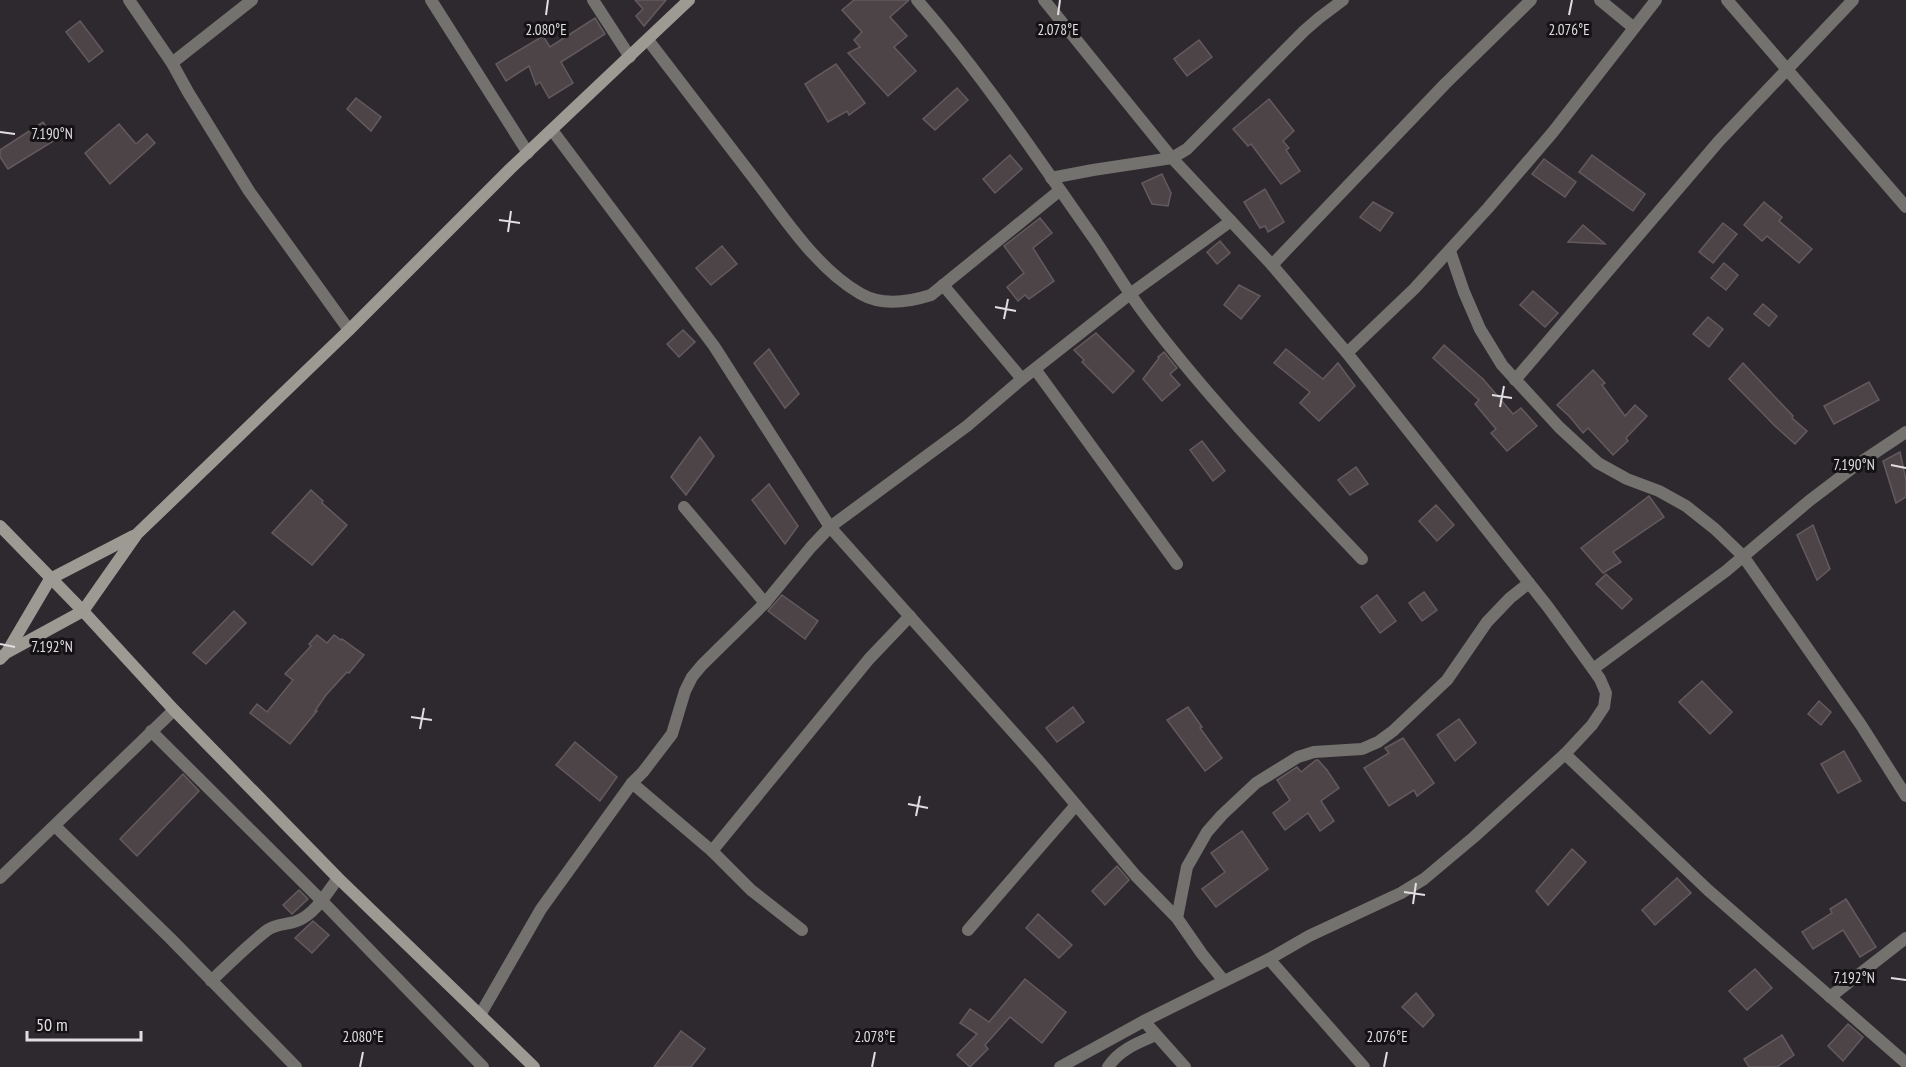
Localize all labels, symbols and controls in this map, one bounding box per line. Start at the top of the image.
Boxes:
text: 2.080°E [525,20,567,39]
text: 2.078°E [1037,20,1079,39]
text: 2.076°E [1548,20,1590,39]
text: 7.190°N [31,124,73,143]
text: 7.190°N [1833,455,1875,474]
text: 7.192°N [31,637,73,656]
text: 7.192°N [1833,968,1875,987]
scale bar [27,1004,141,1042]
text: 50 m [36,1013,68,1036]
text: 2.080°E [342,1027,384,1046]
text: 2.078°E [854,1027,896,1046]
text: 2.076°E [1366,1027,1408,1046]

